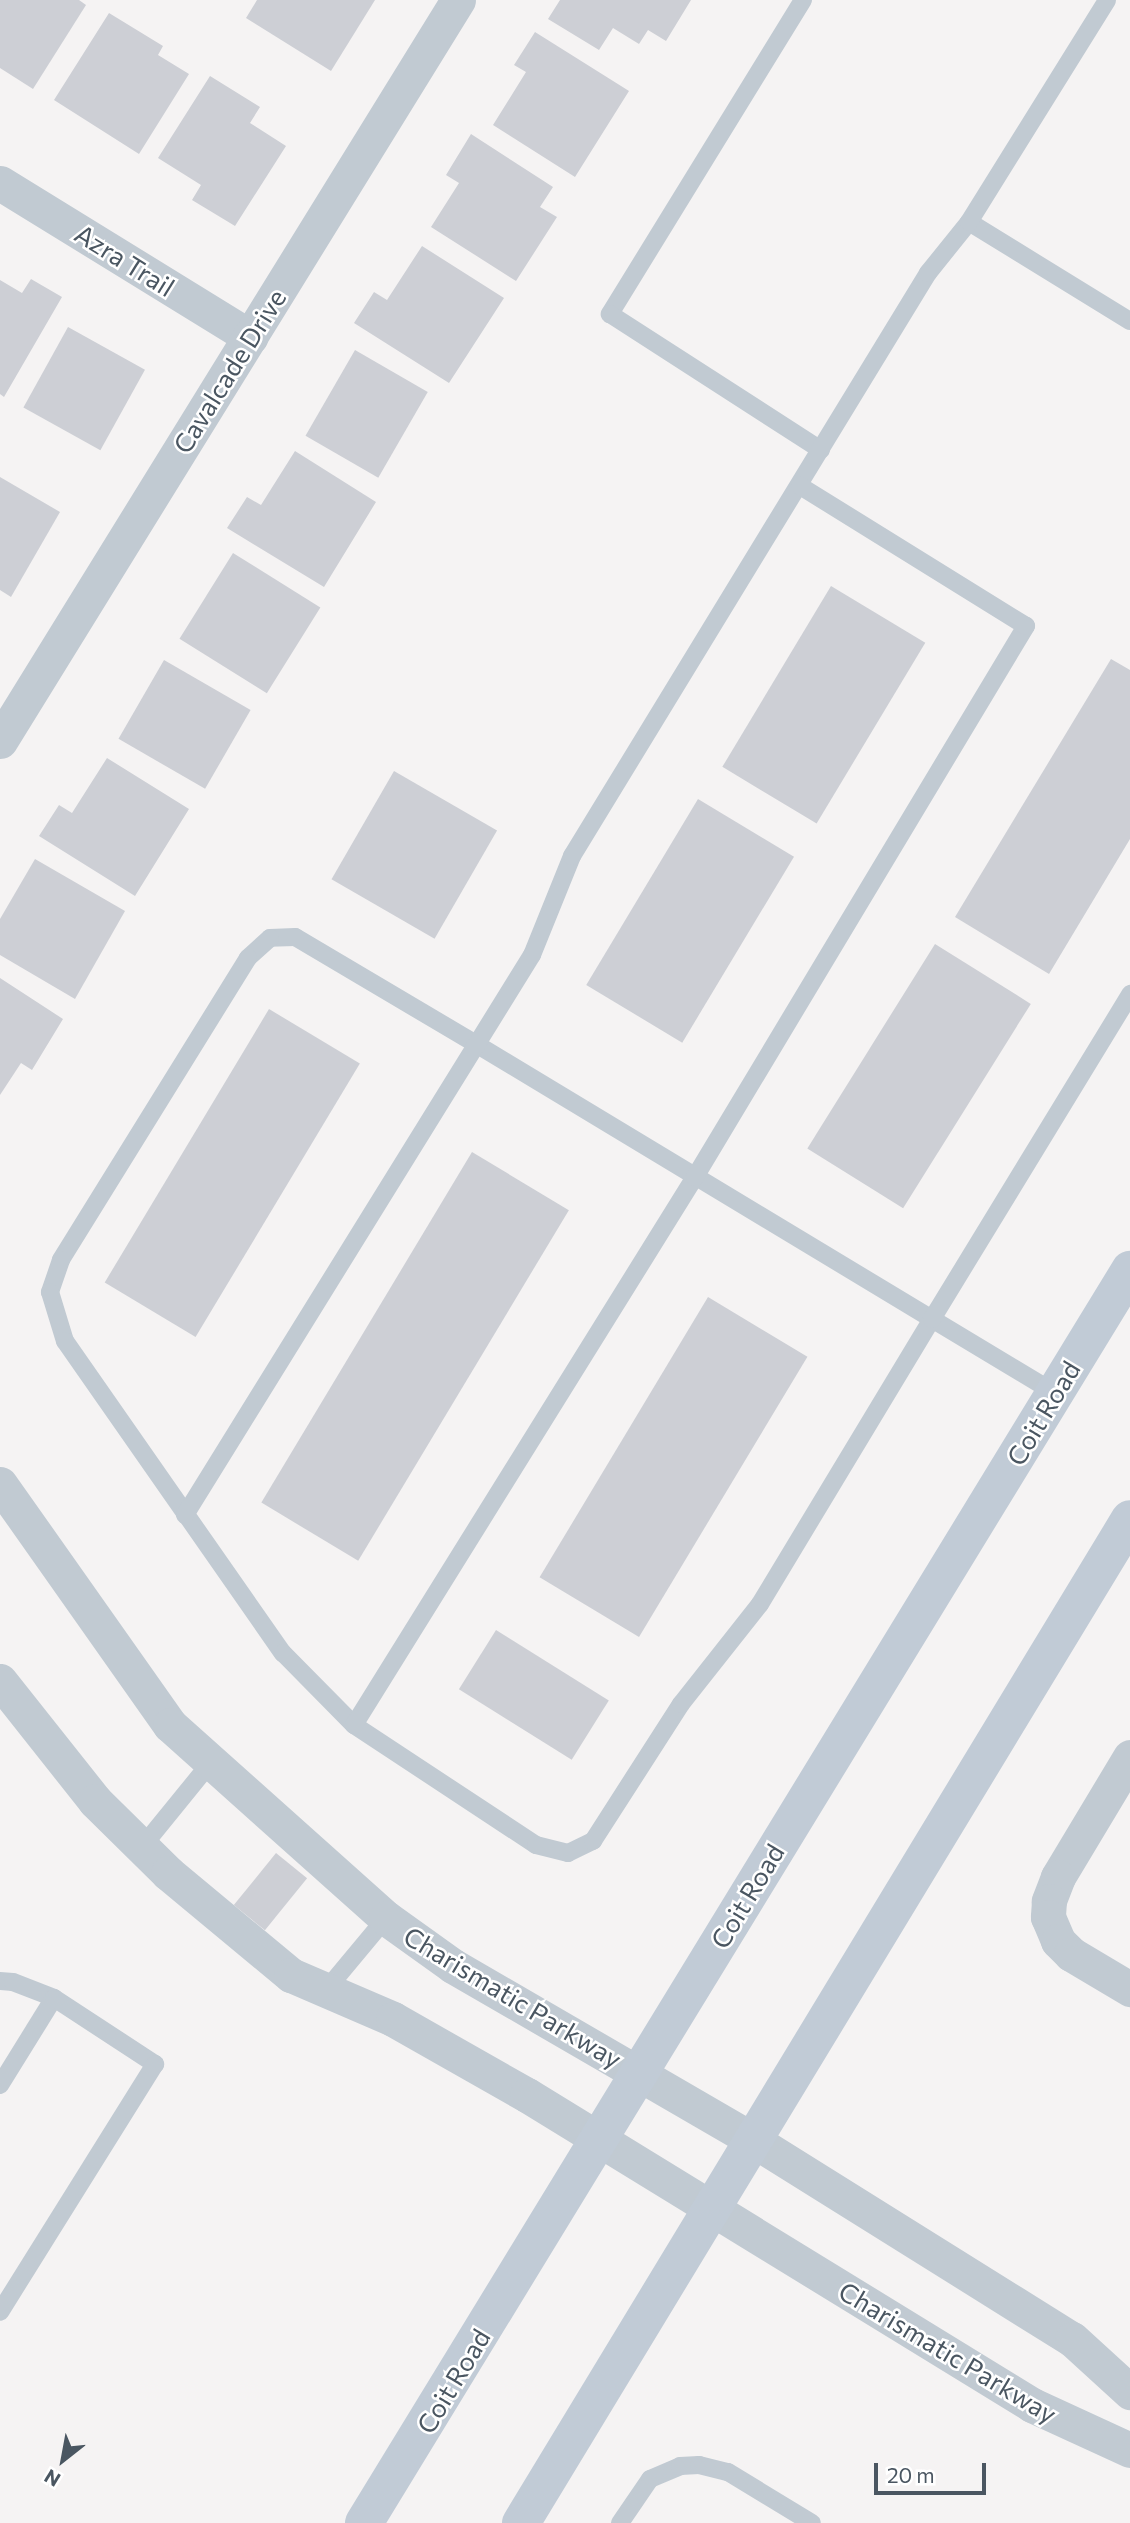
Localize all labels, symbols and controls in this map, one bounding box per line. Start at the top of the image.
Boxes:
street label: Azra Trail [70,217,180,303]
street label: Cavalcade Drive [166,283,292,459]
street label: Coit Road [1000,1355,1086,1471]
street label: Coit Road [704,1838,790,1954]
street label: Charismatic Parkway [399,1920,627,2074]
street label: Charismatic Parkway [834,2275,1062,2429]
street label: Coit Road [410,2323,496,2439]
north arrow [28,2425,98,2495]
scale bar [878,2450,990,2494]
text: 20 m [887,2462,935,2487]
text: N [40,2465,64,2492]

